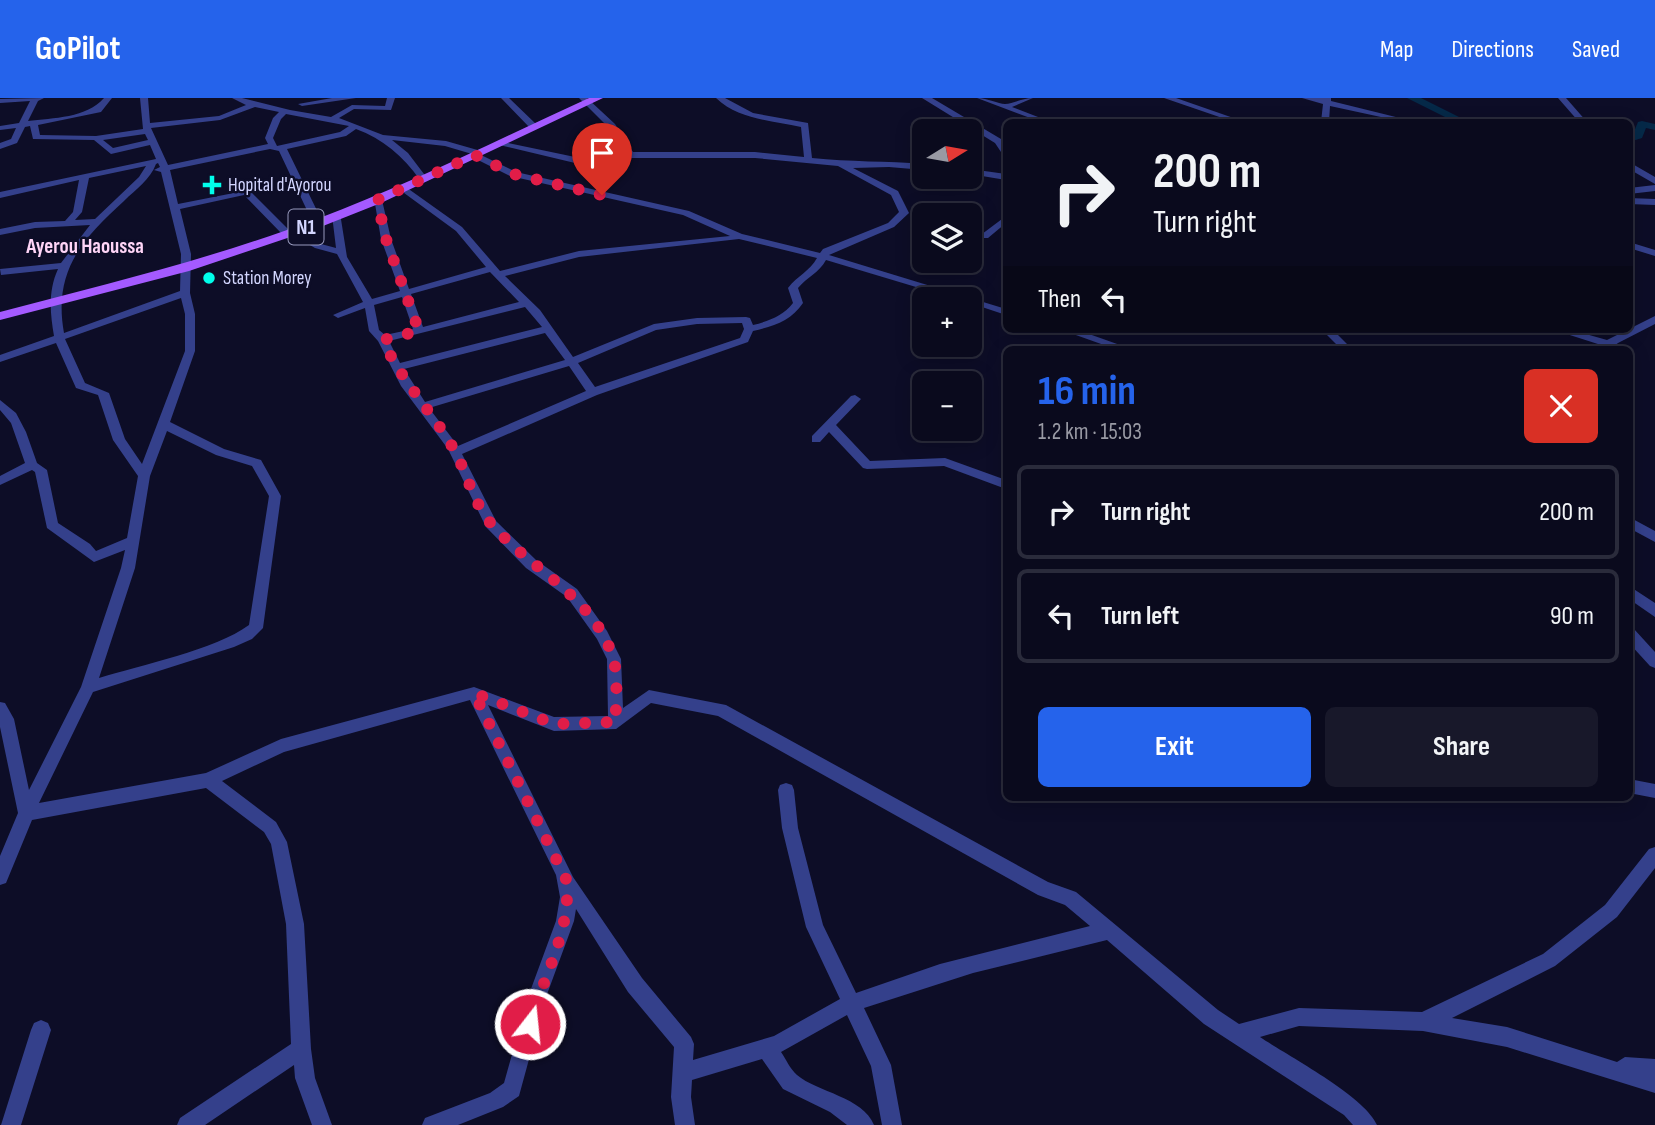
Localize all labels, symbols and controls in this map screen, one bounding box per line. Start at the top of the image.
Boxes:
text: GoPilot [35,29,120,69]
text: Map [1380,35,1413,64]
text: Directions [1451,35,1534,64]
text: Saved [1572,35,1620,64]
north arrow [912,119,982,189]
map controls [912,119,982,441]
pin [572,123,632,195]
icon: arrive [583,134,621,172]
text: 200 m [1153,143,1261,202]
icon: right [1038,147,1129,238]
place label: Hopital d'Ayorou [228,174,331,197]
marker: Hopital d'Ayorou [202,175,222,195]
button: layers [912,203,982,273]
text: Turn right [1153,203,1257,242]
road number: N1 [288,209,324,244]
district label: Ayerou Haoussa [25,234,144,259]
place label: Station Morey [223,267,312,290]
marker: Station Morey [201,270,217,286]
icon: left [1095,280,1133,318]
text: Then [1038,284,1081,315]
button: + [912,287,982,357]
text: 16 min [1038,366,1136,417]
button: close [1524,369,1598,443]
button: − [912,371,982,441]
text: 1.2 km · 15:03 [1038,418,1142,446]
icon: right [1042,493,1080,531]
text: Turn right [1101,497,1190,528]
text: 200 m [1539,497,1594,528]
icon: left [1042,597,1080,635]
text: Turn left [1101,601,1179,632]
text: 90 m [1550,601,1594,632]
button: Exit [1038,707,1311,787]
button: Share [1325,707,1598,787]
position arrow [493,987,567,1061]

